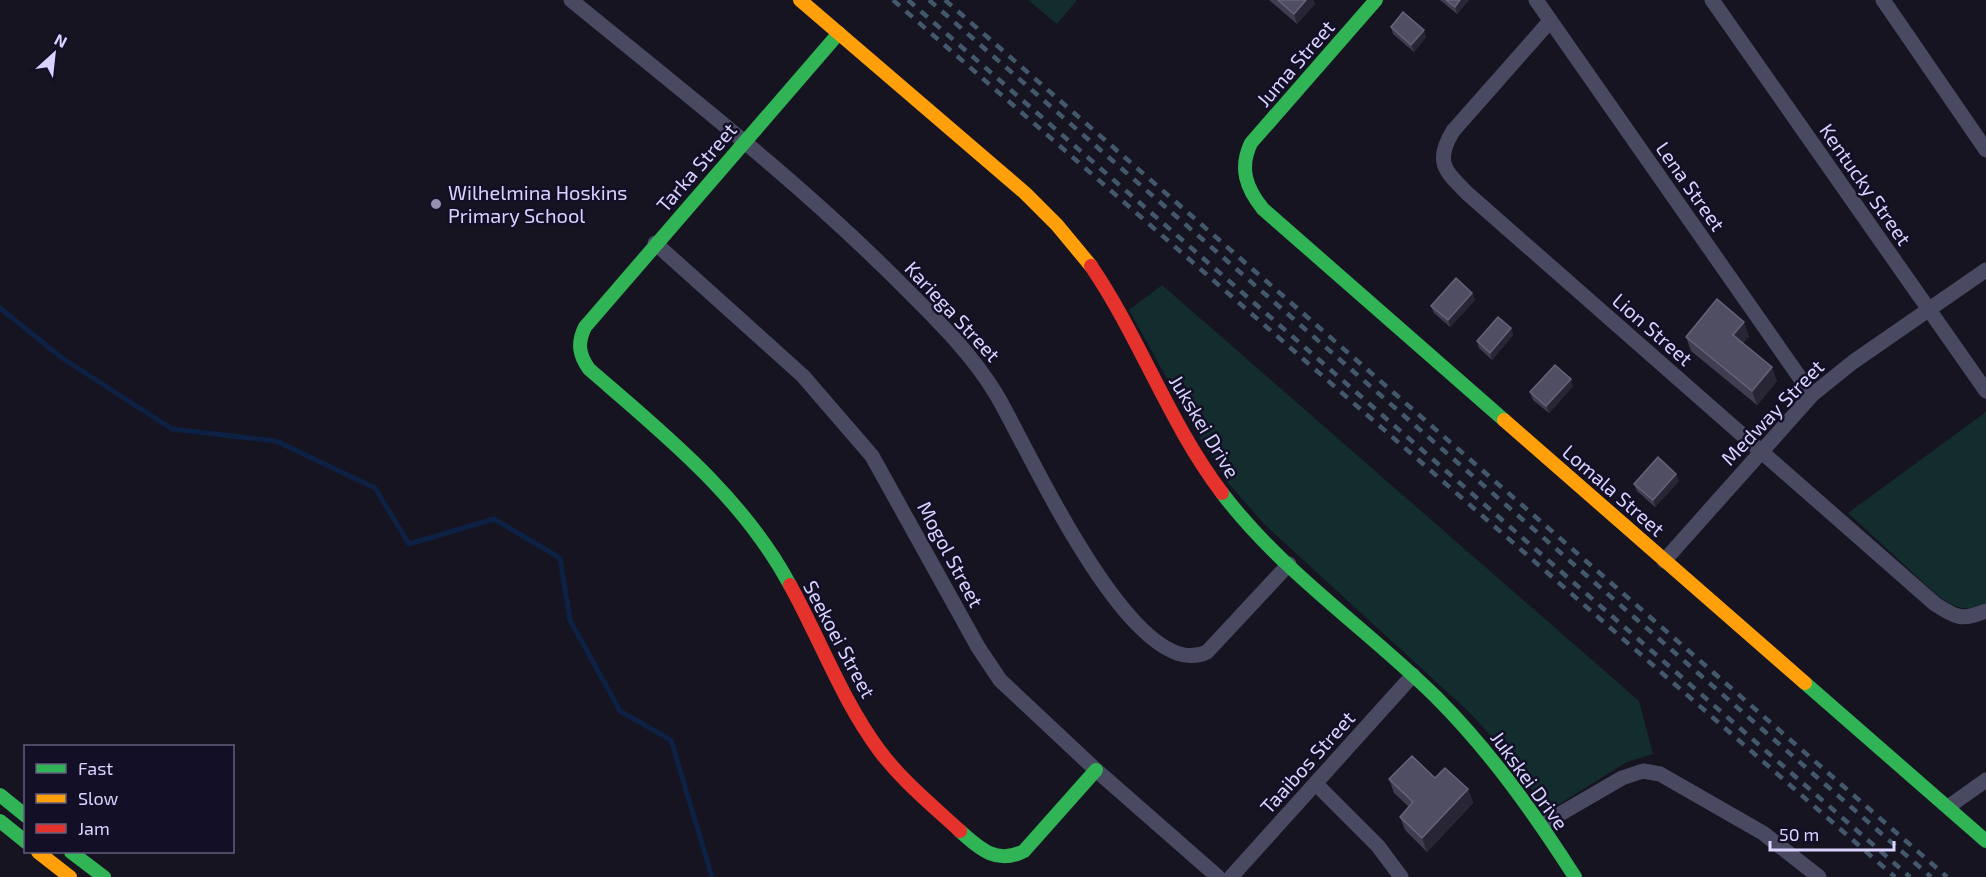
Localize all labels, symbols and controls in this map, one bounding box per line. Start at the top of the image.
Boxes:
street label: Juma Street [1251,15,1339,111]
north arrow [24,24,84,84]
text: N [52,29,71,51]
street label: Tarka Street [651,117,741,216]
street label: Kentucky Street [1815,119,1917,250]
street label: Lena Street [1651,137,1731,236]
place label: Wilhelmina Hoskins Primary School [448,180,628,227]
marker: Wilhelmina Hoskins Primary School [429,197,443,211]
street label: Kariega Street [900,256,1006,366]
street label: Lion Street [1608,288,1698,371]
street label: Medway Street [1716,354,1829,470]
street label: Jukskei Drive [1165,370,1245,482]
street label: Lomala Street [1558,439,1670,541]
street label: Mogol Street [913,497,989,612]
street label: Seekoei Street [799,576,881,702]
street label: Taaibos Street [1255,706,1360,818]
street label: Jukskei Drive [1486,726,1574,834]
legend [24,745,234,853]
text: Fast [78,757,113,779]
text: Slow [78,787,119,809]
scale bar [1770,814,1894,852]
text: Jam [78,817,110,839]
text: 50 m [1779,823,1819,845]

